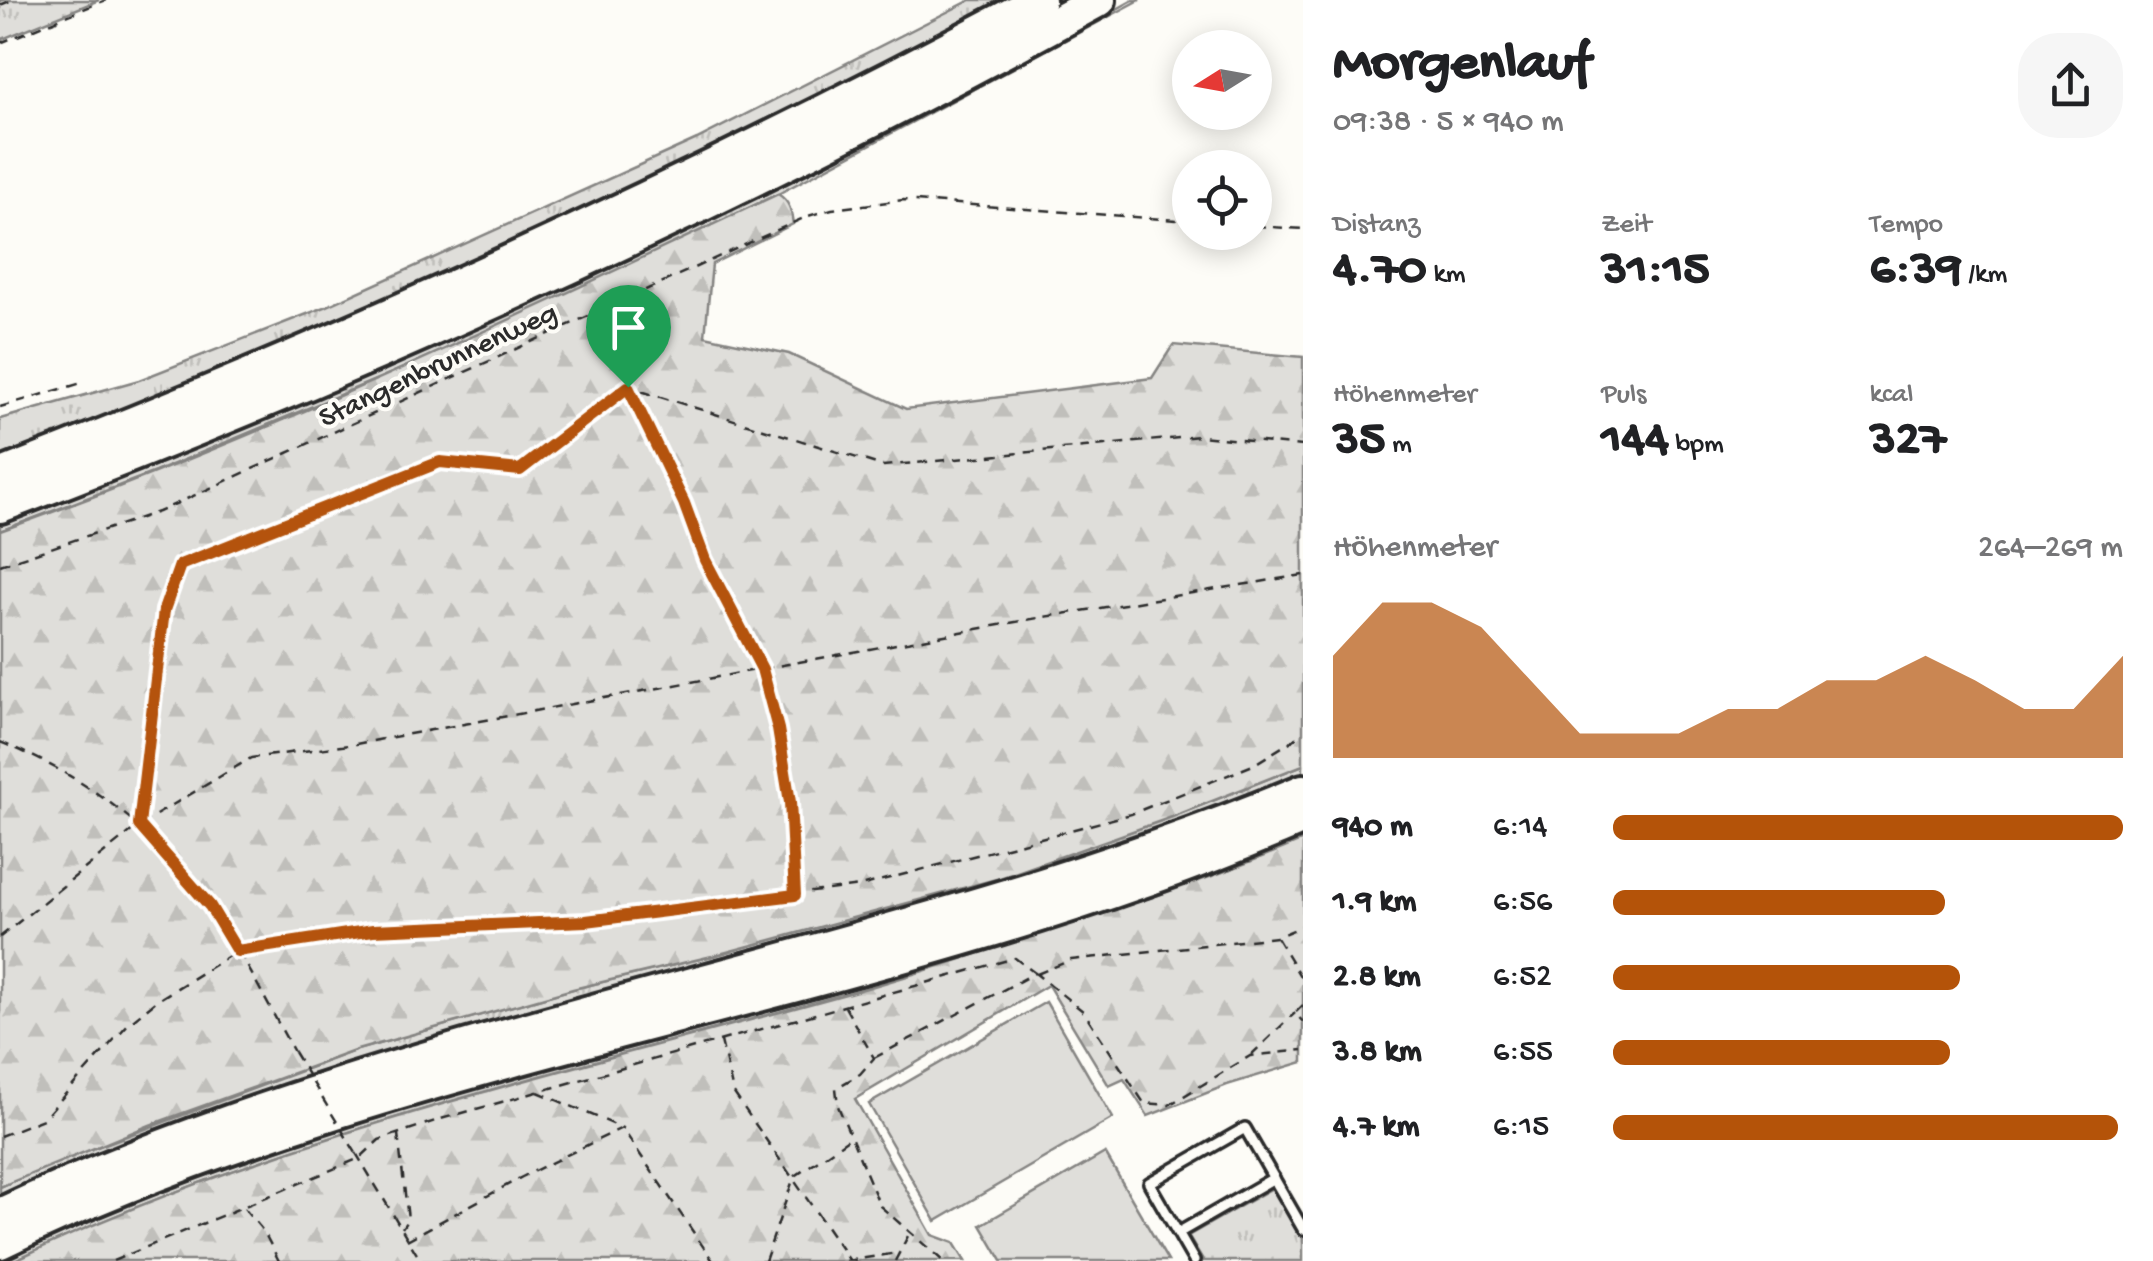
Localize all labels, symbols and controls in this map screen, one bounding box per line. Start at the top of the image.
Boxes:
north arrow [1172,30,1272,130]
map controls [1172,30,1272,250]
button: share [2018,33,2123,138]
text: Morgenlauf [1333,34,1590,98]
text: 09:38 · 5 × 940 m [1333,104,1564,142]
button: locate [1172,150,1272,250]
text: Distanz [1333,209,1420,242]
text: Zeit [1601,209,1651,242]
text: Tempo [1870,209,1943,242]
text: 4.70 [1333,242,1427,301]
text: 31:15 [1601,242,1710,301]
text: 6:39 [1870,242,1962,301]
text: km [1427,259,1466,292]
text: /km [1962,259,2007,292]
pin [586,285,671,388]
street label: Stangenbrunnenweg [314,297,563,438]
icon: arrive [601,300,656,355]
text: Höhenmeter [1333,379,1476,412]
text: Puls [1601,379,1646,412]
text: kcal [1870,379,1913,412]
text: 35 [1333,412,1385,471]
text: 144 [1601,412,1669,471]
text: 327 [1870,412,1946,471]
text: m [1385,429,1412,462]
text: bpm [1669,429,1724,462]
text: Höhenmeter [1333,530,1497,568]
text: 264–269 m [1978,530,2123,568]
text: 940 m [1333,809,1413,847]
text: 6:14 [1493,809,1547,847]
text: 1.9 km [1333,884,1417,922]
text: 6:56 [1493,884,1552,922]
text: 2.8 km [1333,959,1421,997]
text: 6:52 [1493,959,1552,997]
text: 3.8 km [1333,1034,1422,1072]
text: 6:55 [1493,1034,1553,1072]
text: 4.7 km [1333,1109,1419,1147]
text: 6:15 [1493,1109,1549,1147]

